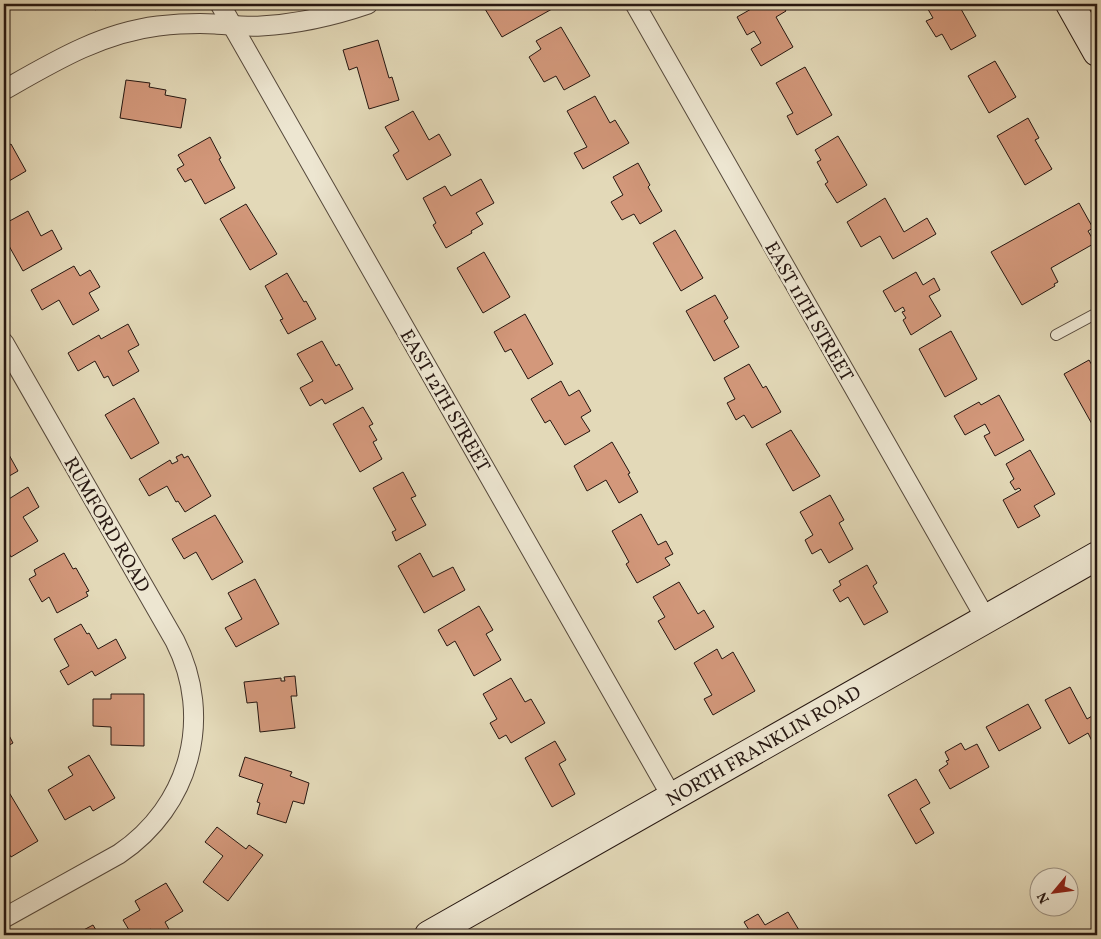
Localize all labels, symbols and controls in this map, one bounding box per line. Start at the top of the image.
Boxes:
street label: EAST 11TH STREET [758,237,859,387]
street label: EAST 12TH STREET [393,325,496,477]
street label: RUMFORD ROAD [57,452,156,598]
street label: NORTH FRANKLIN ROAD [662,680,866,813]
north arrow [1028,866,1078,916]
text: N [1033,889,1055,907]

